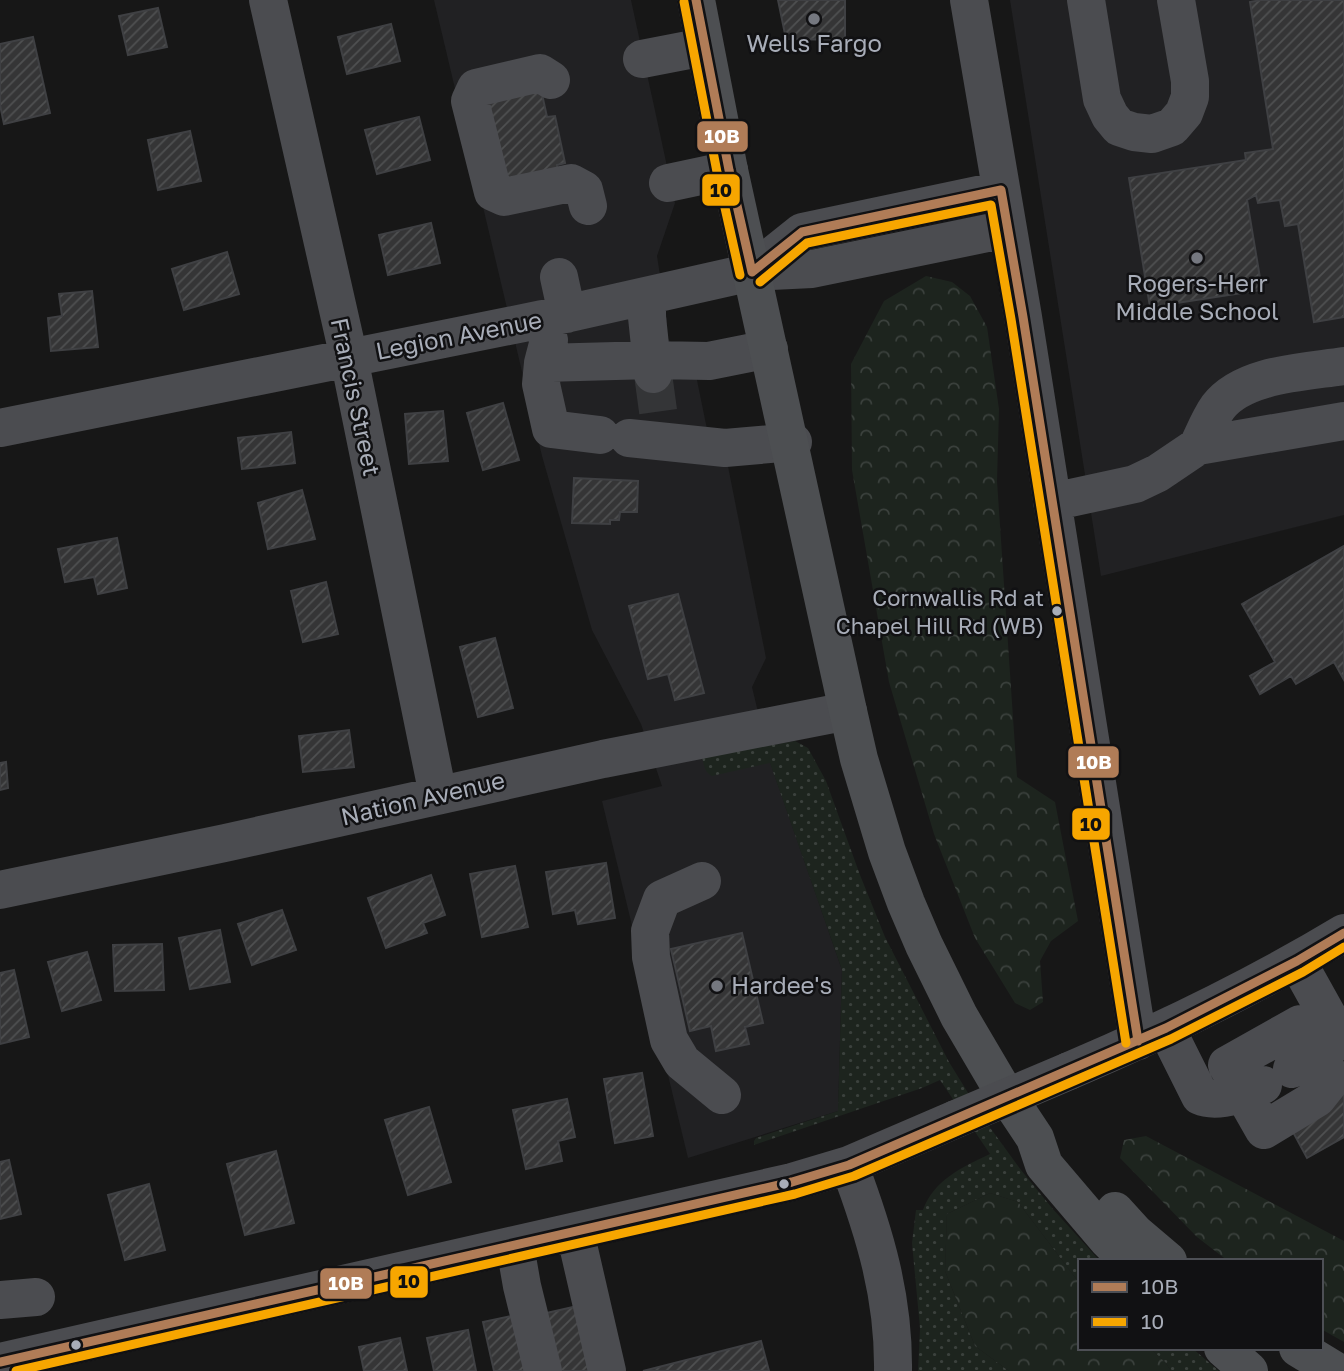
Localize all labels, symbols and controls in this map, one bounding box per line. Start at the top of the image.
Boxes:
marker: Wells Fargo [806,11,822,27]
place label: Wells Fargo [746,28,882,57]
line badge: 10B [696,120,749,153]
text: 10B [704,124,740,147]
line badge: 10 [701,173,741,207]
text: 10 [710,178,732,201]
marker: Rogers-Herr Middle School [1189,250,1205,266]
place label: Rogers-Herr Middle School [1115,268,1279,325]
street label: Legion Avenue [373,304,544,365]
street label: Francis Street [326,315,387,478]
place label: Cornwallis Rd at Chapel Hill Rd (WB) [836,584,1044,639]
marker: Cornwallis Rd at Chapel Hill Rd (WB) [1050,604,1064,618]
line badge: 10B [1067,745,1120,779]
text: 10B [1076,750,1112,773]
street label: Nation Avenue [338,765,508,831]
line badge: 10 [1071,807,1111,841]
text: 10 [1080,812,1102,835]
place label: Hardee's [731,970,832,999]
marker: Hardee's [709,978,725,994]
unlabelled marker [777,1177,791,1191]
legend [1078,1259,1323,1350]
line badge: 10 [389,1265,429,1299]
line badge: 10B [319,1267,373,1300]
text: 10 [398,1269,420,1292]
text: 10B [328,1271,364,1294]
text: 10B [1141,1273,1178,1299]
text: 10 [1141,1308,1164,1334]
unlabelled marker [69,1338,83,1352]

